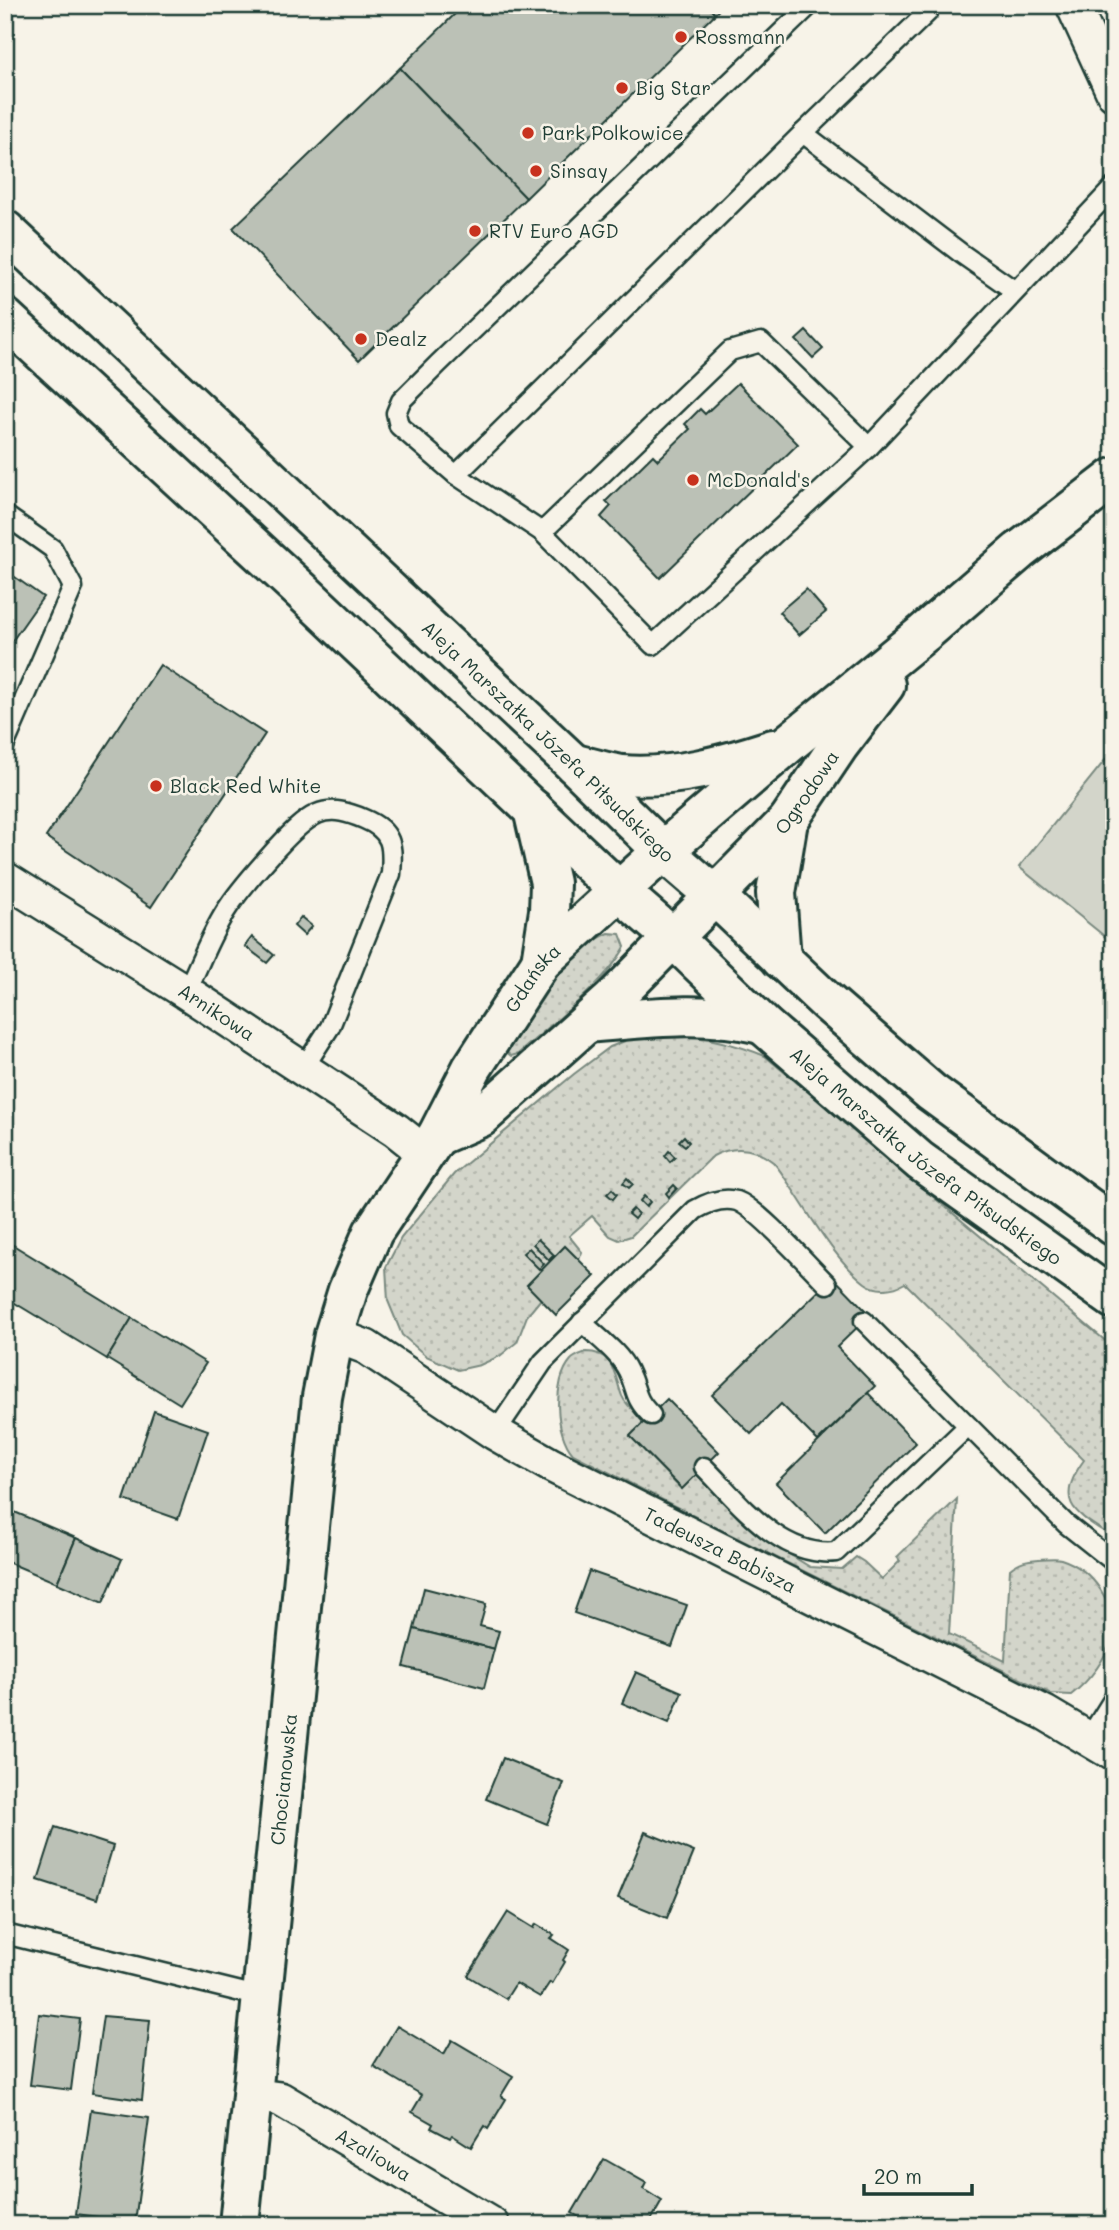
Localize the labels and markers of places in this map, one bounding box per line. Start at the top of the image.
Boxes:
place label: Rossmann [695,24,785,49]
marker: Rossmann [673,29,689,45]
place label: Big Star [636,75,711,100]
marker: Big Star [614,80,630,96]
place label: Park Polkowice [542,120,684,145]
marker: Park Polkowice [520,125,536,141]
place label: Sinsay [550,158,608,183]
marker: Sinsay [528,163,544,179]
place label: RTV Euro AGD [489,218,619,243]
marker: RTV Euro AGD [467,223,483,239]
place label: Dealz [375,326,427,351]
marker: Dealz [353,331,369,347]
place label: McDonald's [707,467,810,492]
marker: McDonald's [685,472,701,488]
place label: Black Red White [170,773,321,798]
marker: Black Red White [148,778,164,794]

